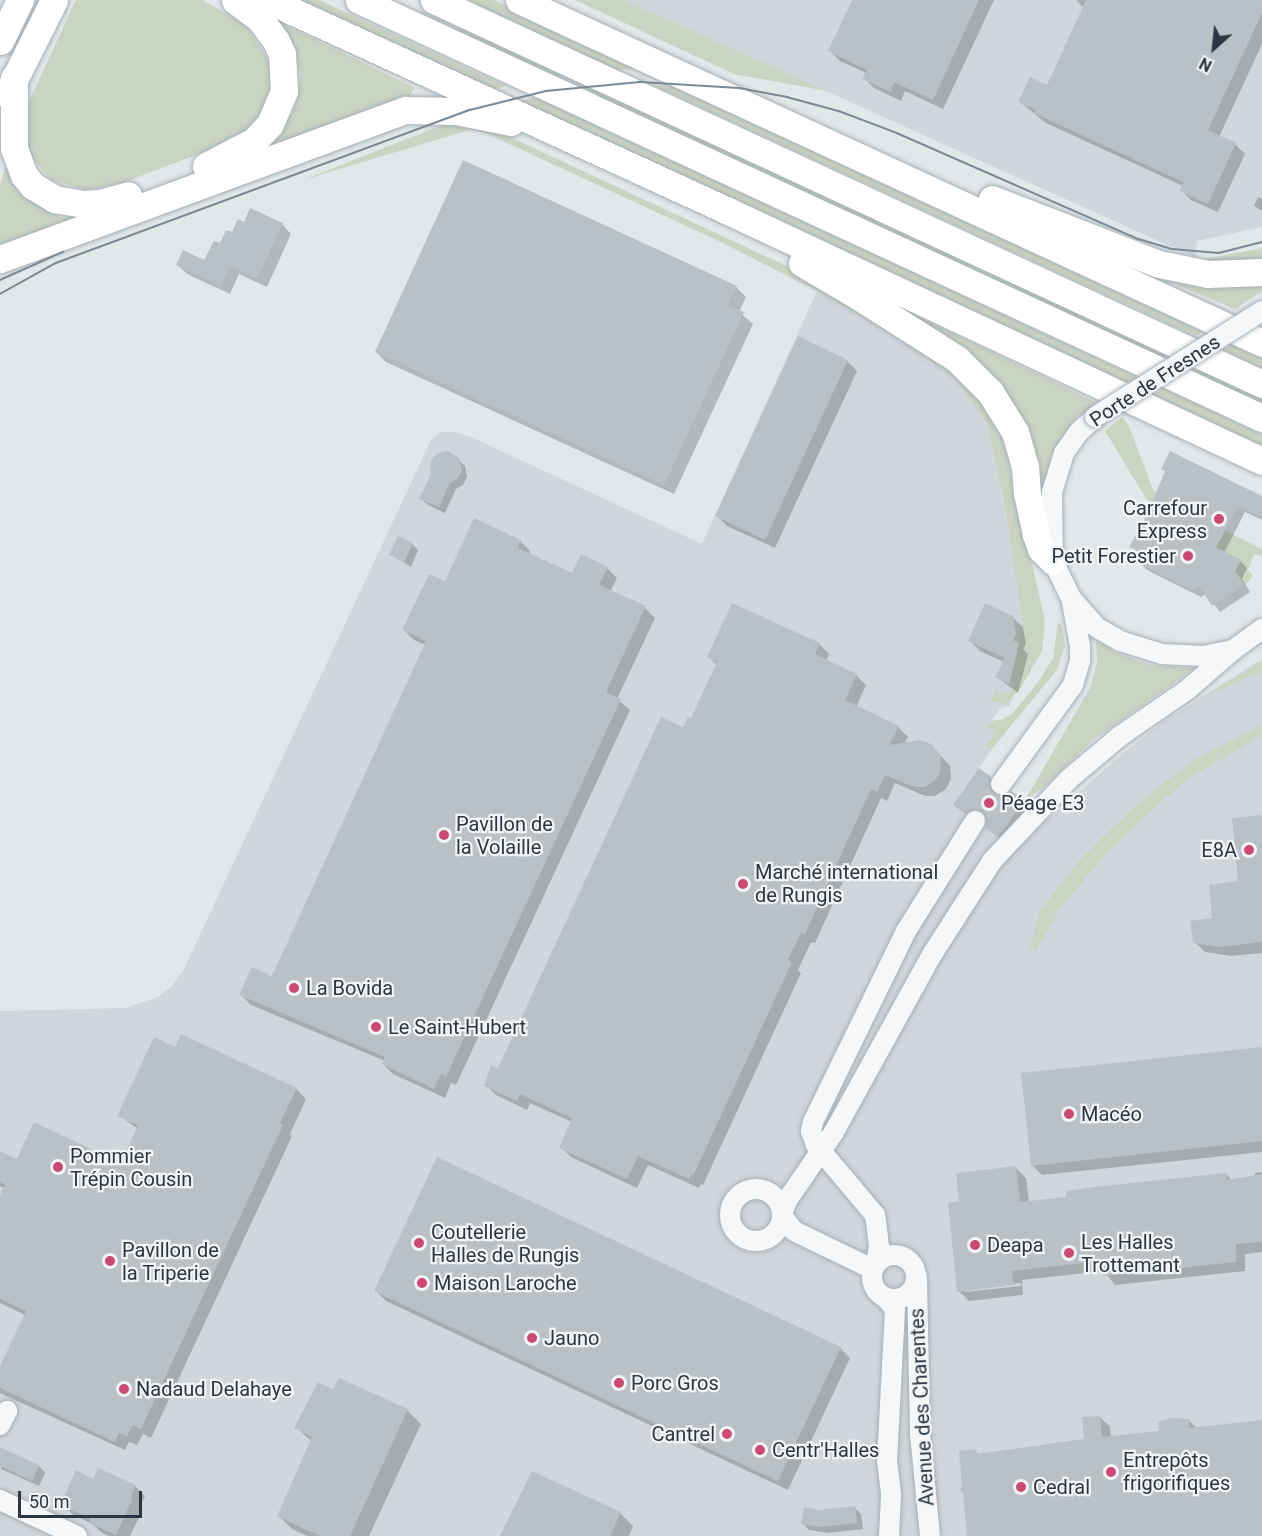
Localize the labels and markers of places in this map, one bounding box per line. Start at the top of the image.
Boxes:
place label: Carrefour Express [1123,496,1207,543]
marker: Carrefour Express [1212,512,1226,526]
place label: Petit Forestier [1051,544,1176,568]
marker: Petit Forestier [1181,549,1195,563]
place label: Péage E3 [1001,791,1084,815]
marker: Péage E3 [982,796,996,810]
place label: Pavillon de la Volaille [456,812,553,859]
marker: Pavillon de la Volaille [437,828,451,842]
place label: E8A [1201,838,1237,862]
marker: E8A [1242,843,1256,857]
place label: Marché international de Rungis [755,861,938,908]
marker: Marché international de Rungis [736,877,750,891]
place label: La Bovida [306,976,393,1000]
marker: La Bovida [287,981,301,995]
place label: Le Saint-Hubert [388,1015,526,1039]
marker: Le Saint-Hubert [369,1020,383,1034]
place label: Macéo [1081,1102,1142,1126]
marker: Macéo [1062,1107,1076,1121]
place label: Pommier Trépin Cousin [70,1144,192,1191]
marker: Pommier Trépin Cousin [51,1160,65,1174]
place label: Coutellerie Halles de Rungis [431,1220,579,1267]
place label: Les Halles Trottemant [1081,1230,1180,1277]
place label: Deapa [987,1233,1044,1257]
marker: Coutellerie Halles de Rungis [412,1236,426,1250]
place label: Pavillon de la Triperie [122,1238,219,1285]
marker: Deapa [968,1238,982,1252]
marker: Les Halles Trottemant [1062,1246,1076,1260]
marker: Pavillon de la Triperie [103,1254,117,1268]
place label: Maison Laroche [434,1271,577,1295]
marker: Maison Laroche [415,1276,429,1290]
place label: Jauno [544,1326,599,1350]
marker: Jauno [525,1331,539,1345]
place label: Porc Gros [631,1371,719,1395]
marker: Porc Gros [612,1376,626,1390]
place label: Nadaud Delahaye [136,1377,292,1401]
marker: Nadaud Delahaye [117,1382,131,1396]
place label: Cantrel [651,1422,715,1446]
marker: Cantrel [720,1427,734,1441]
place label: Centr'Halles [772,1438,879,1462]
marker: Centr'Halles [753,1443,767,1457]
place label: Entrepôts frigorifiques [1123,1448,1230,1495]
marker: Entrepôts frigorifiques [1104,1465,1118,1479]
place label: Cedral [1033,1475,1090,1499]
marker: Cedral [1014,1480,1028,1494]

